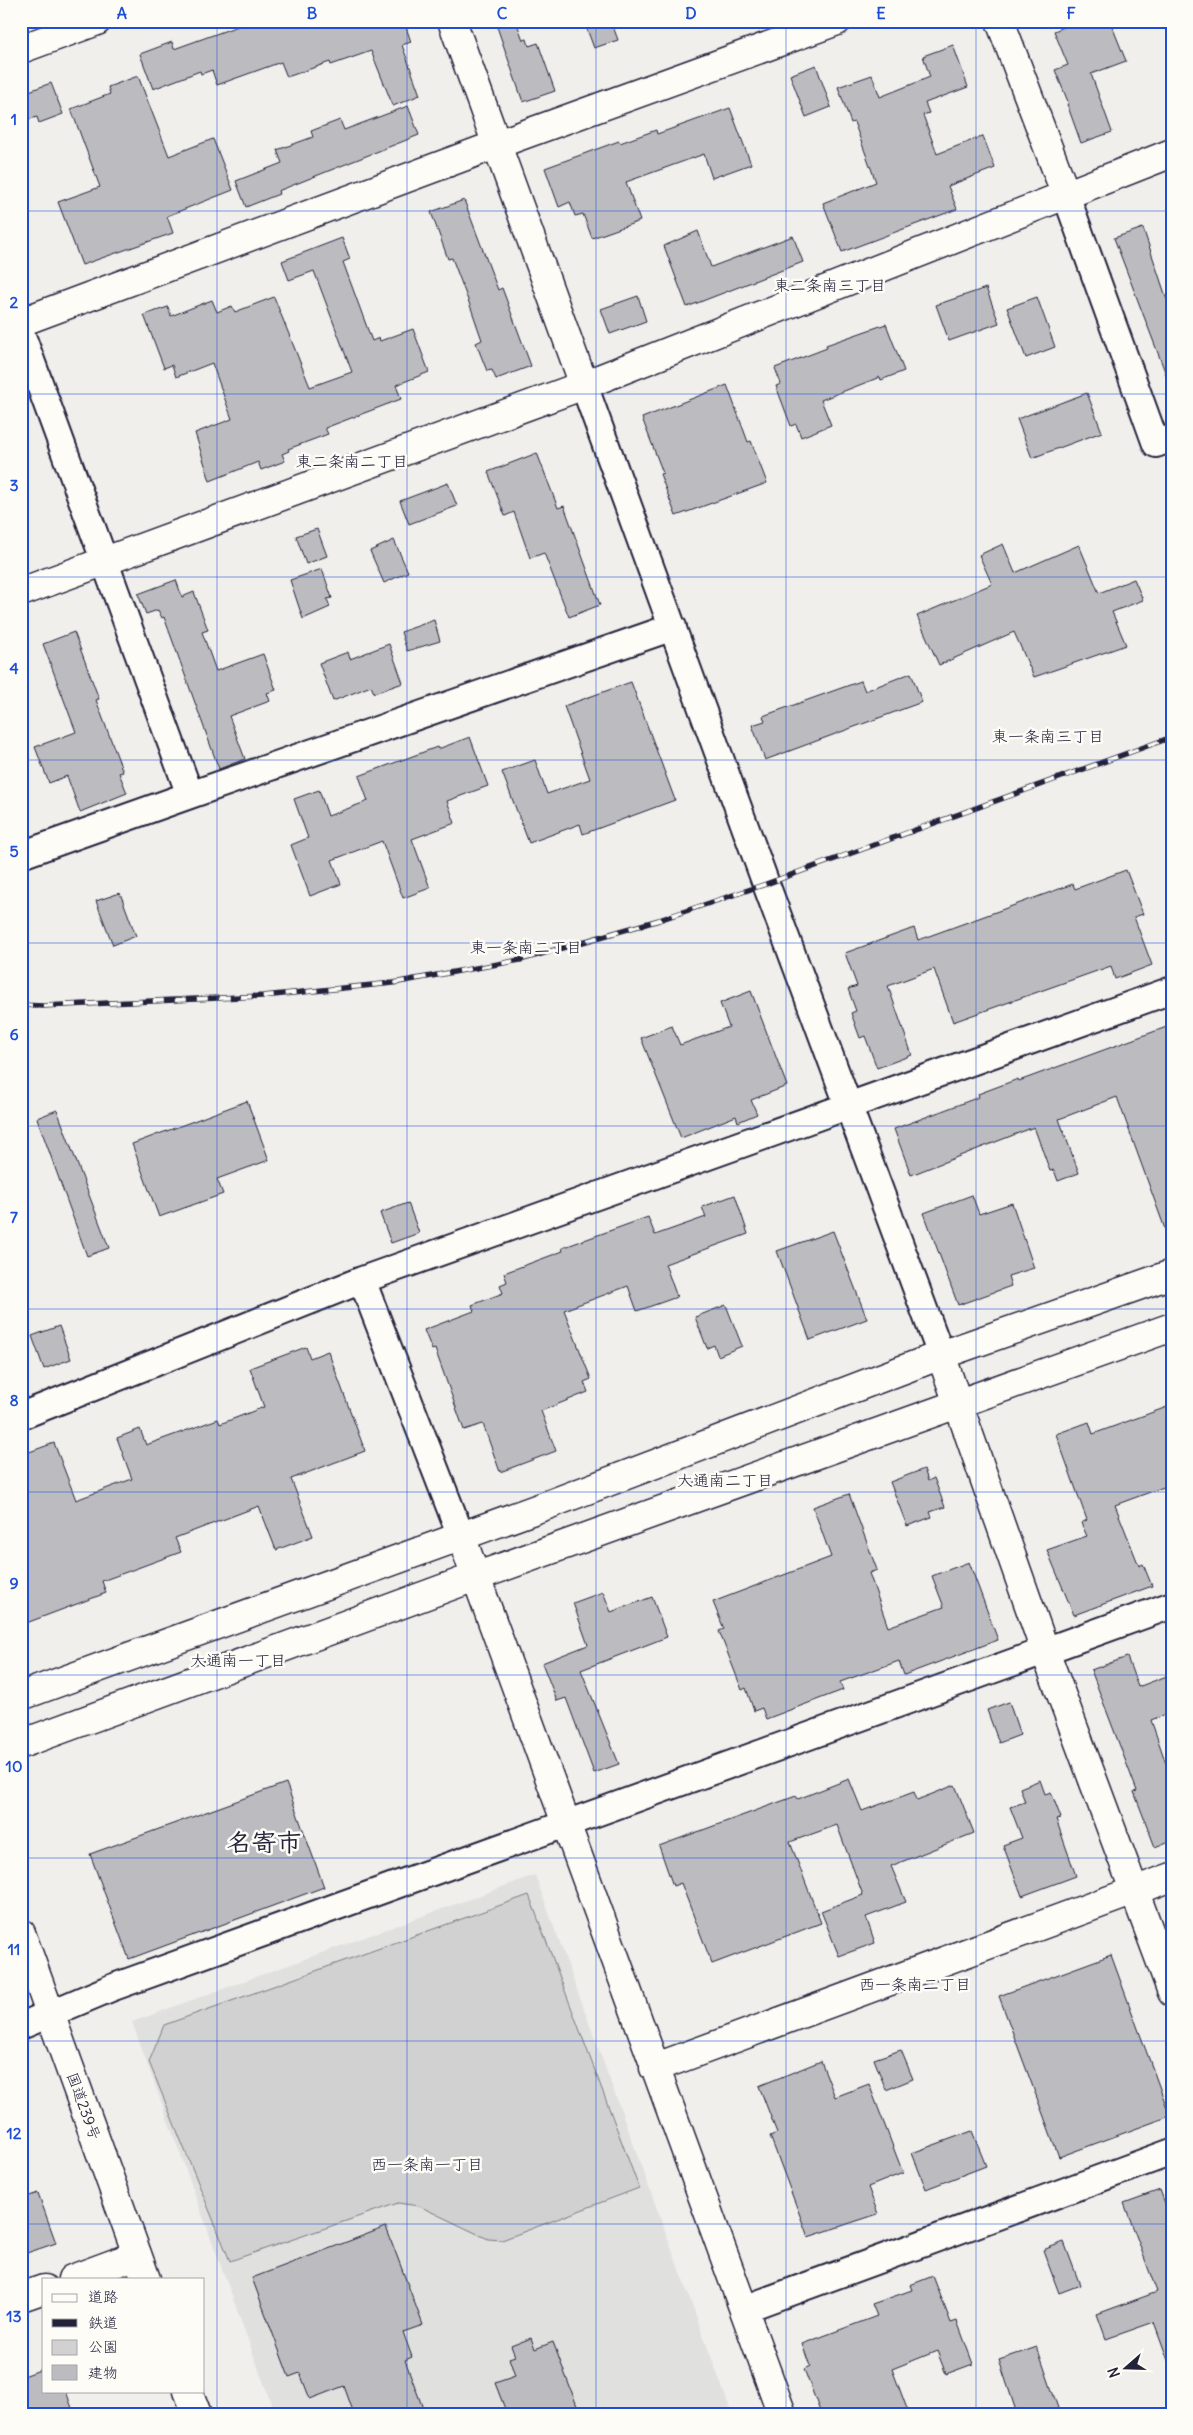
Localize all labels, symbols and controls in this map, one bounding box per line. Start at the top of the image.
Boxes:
text: A [117,3,127,23]
text: B [307,3,318,23]
text: C [497,3,508,23]
text: D [685,3,697,23]
text: E [876,3,886,23]
text: F [1066,3,1076,23]
text: 1 [11,109,17,129]
district label: 東二条南三丁目 [774,275,886,295]
text: 2 [10,292,19,312]
district label: 東二条南二丁目 [296,451,408,471]
text: 3 [9,475,19,495]
text: 4 [9,658,19,678]
district label: 東一条南三丁目 [992,726,1104,746]
text: 5 [9,841,19,861]
district label: 東一条南二丁目 [470,937,582,957]
text: 6 [9,1024,19,1044]
text: 7 [10,1207,18,1227]
text: 8 [9,1390,19,1410]
district label: 大通南二丁目 [677,1470,773,1490]
text: 9 [9,1573,19,1593]
district label: 大通南一丁目 [190,1650,286,1670]
text: 10 [6,1756,22,1776]
district label: 名寄市 [226,1826,302,1858]
text: 11 [8,1939,20,1959]
district label: 西一条南二丁目 [859,1974,971,1994]
street label: 国道239号 [63,2070,105,2142]
text: 12 [6,2123,22,2143]
district label: 西一条南一丁目 [371,2154,483,2174]
legend [42,2278,205,2392]
text: 道路 [88,2287,118,2306]
text: 13 [6,2306,22,2326]
text: 鉄道 [88,2313,118,2332]
text: 公園 [88,2337,118,2356]
north arrow [1100,2342,1150,2392]
text: 建物 [88,2363,118,2382]
text: N [1104,2365,1124,2380]

